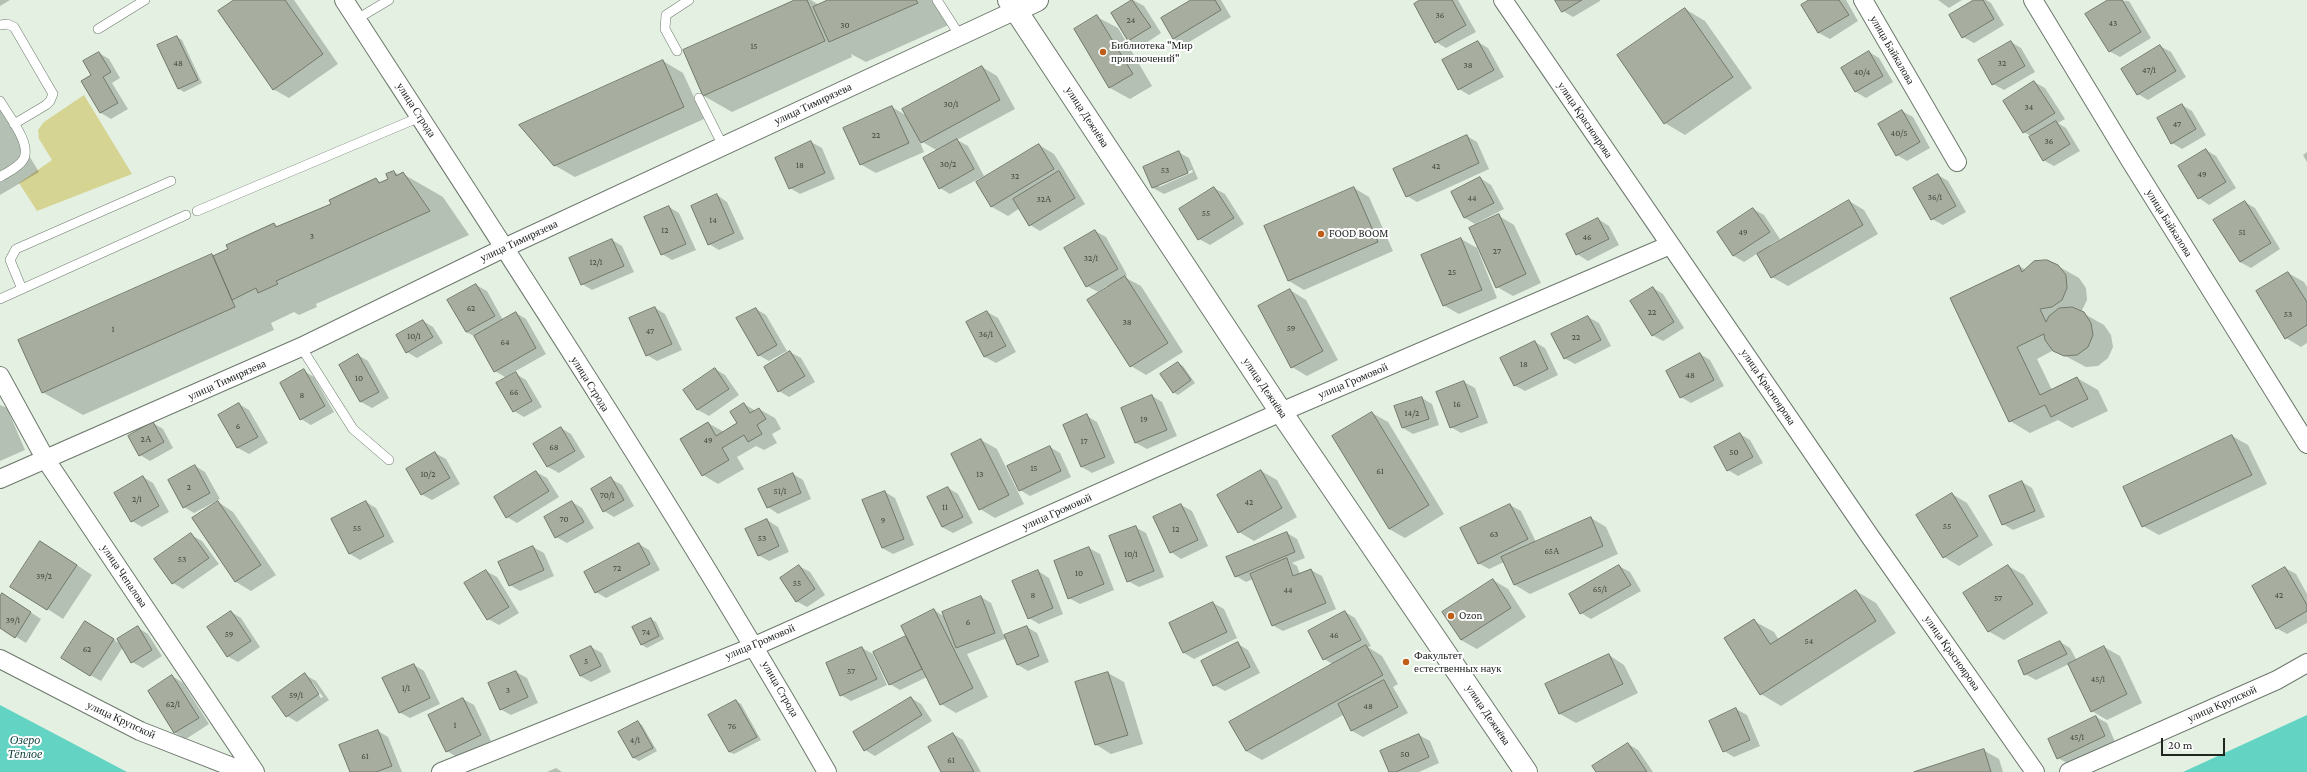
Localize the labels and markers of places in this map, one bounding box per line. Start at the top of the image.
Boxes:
place label: Библиотека "Мир приключений" [1111,39,1193,65]
marker: Библиотека "Мир приключений" [1098,47,1108,57]
place label: FOOD BOOM [1329,227,1388,241]
marker: FOOD BOOM [1316,229,1326,239]
place label: Ozon [1459,609,1482,623]
marker: Ozon [1446,611,1456,621]
place label: Факультет естественных наук [1414,649,1501,675]
marker: Факультет естественных наук [1401,657,1411,667]

